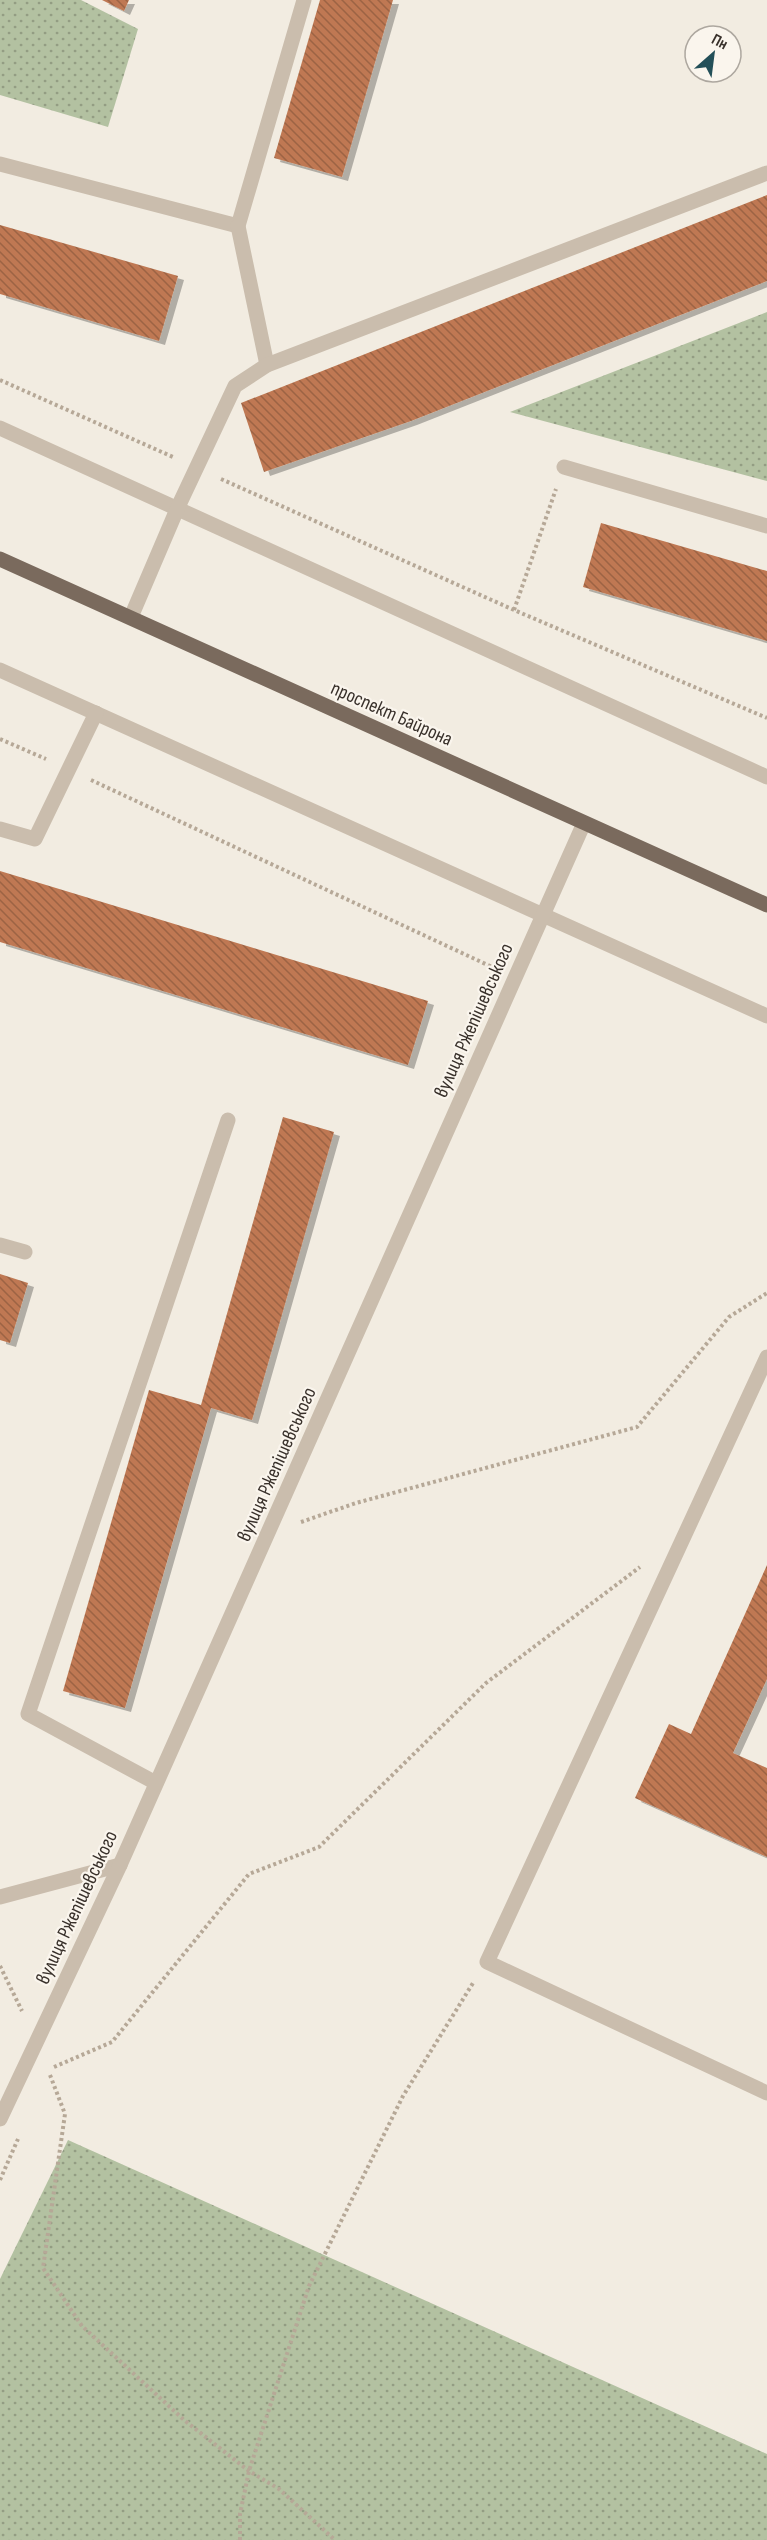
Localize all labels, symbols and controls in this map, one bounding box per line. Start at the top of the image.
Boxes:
north arrow [683,24,743,84]
text: Пн [708,30,731,54]
street label: проспект Байрона [327,676,456,751]
street label: вулиця Ржепішевського [429,939,519,1101]
street label: вулиця Ржепішевського [232,1383,322,1545]
street label: вулиця Ржепішевського [31,1827,123,1988]

